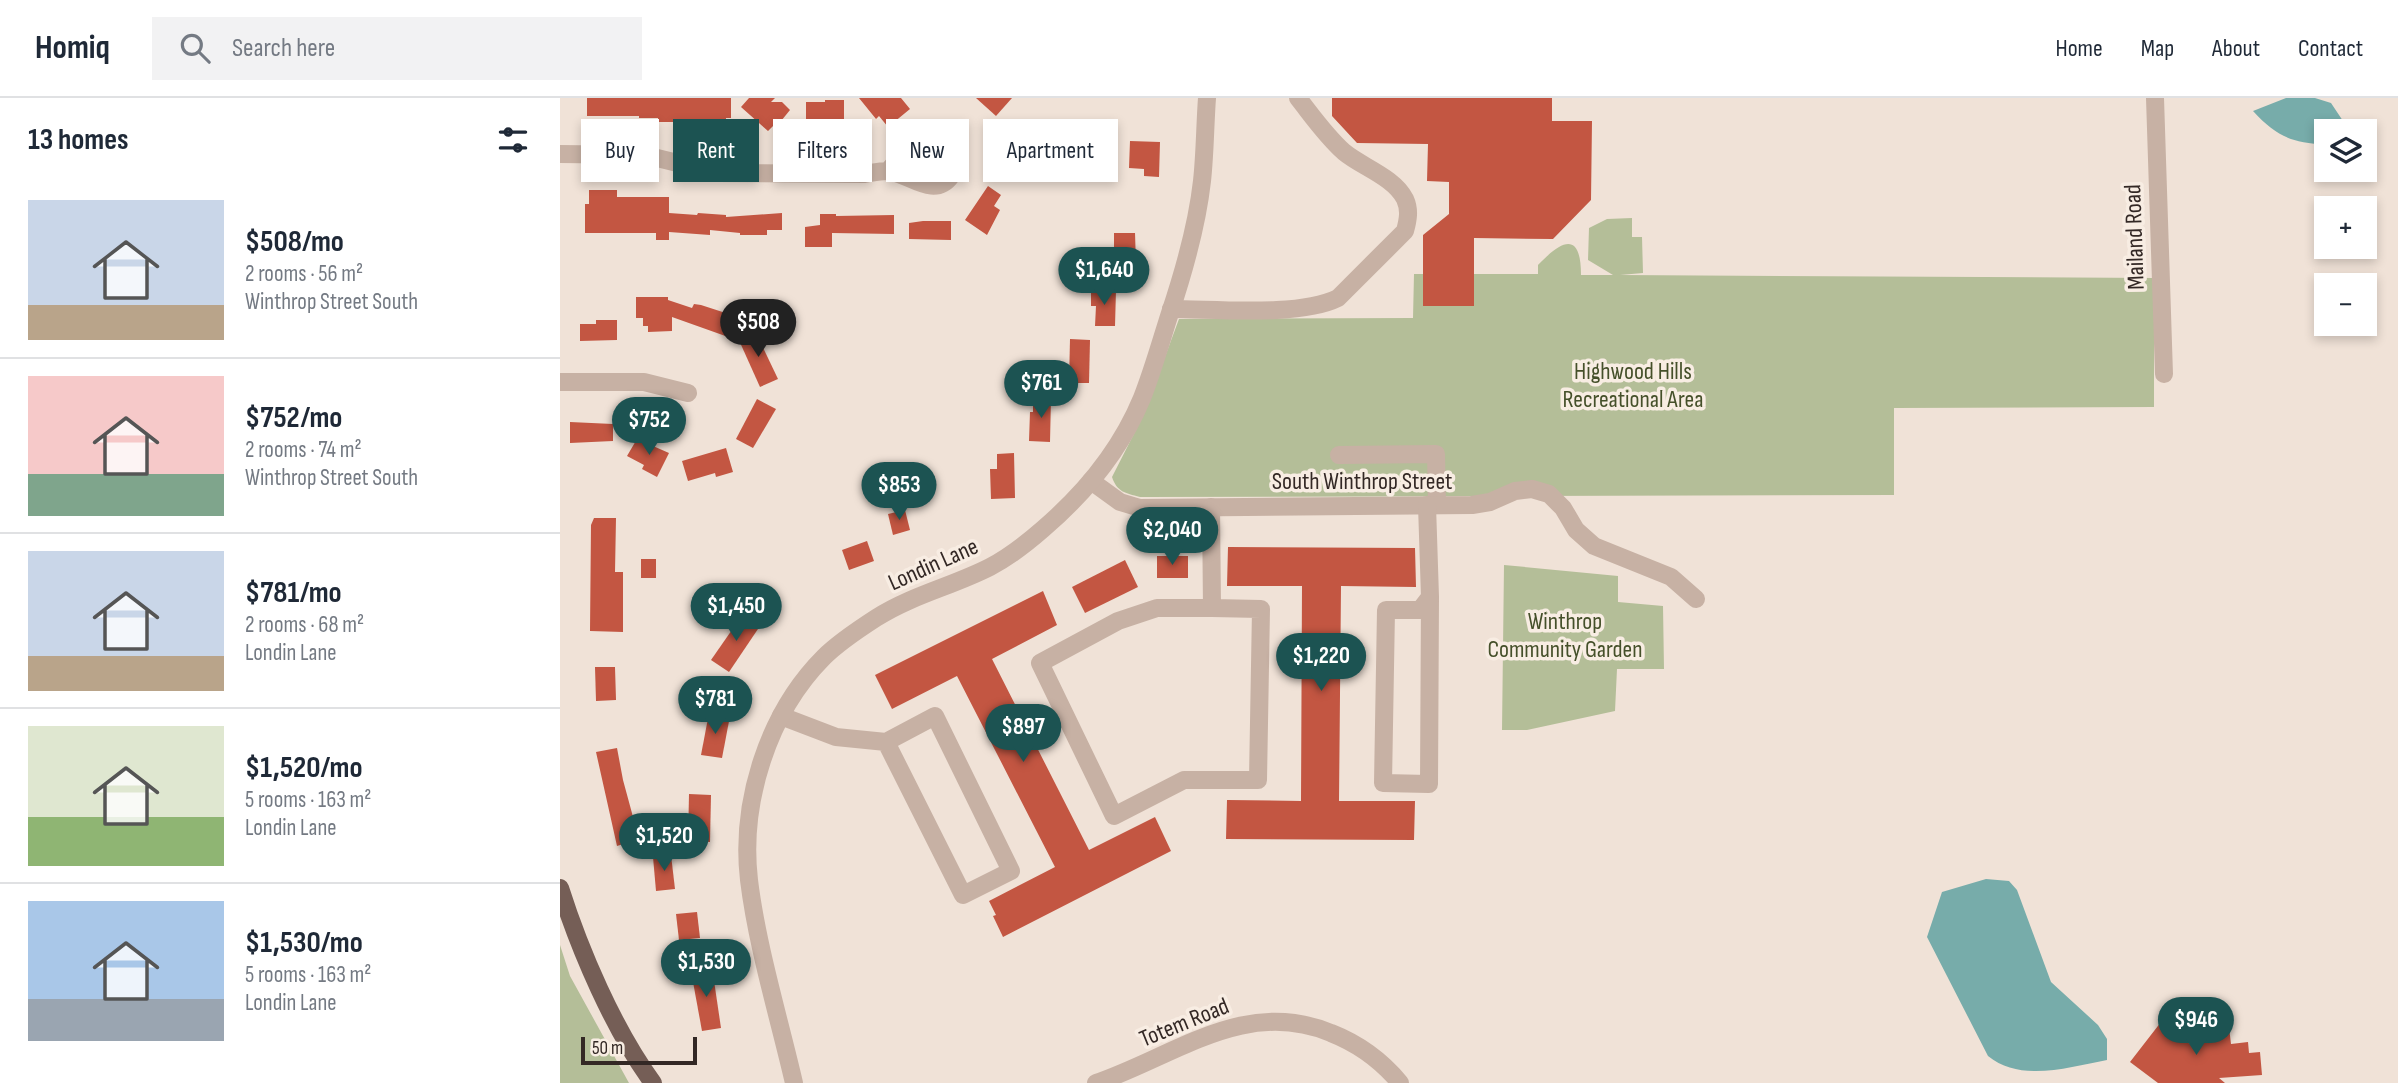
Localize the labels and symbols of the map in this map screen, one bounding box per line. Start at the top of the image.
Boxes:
street label: Mailand Road [2118,184,2151,290]
pin: $1,640 [1047,248,1161,307]
pin: $508 [717,300,799,359]
park label: Highwood Hills Recreational Area [1563,357,1703,414]
pin: $761 [1000,360,1082,420]
pin: $752 [608,398,690,457]
pin: $853 [858,462,940,522]
street label: South Winthrop Street [1272,467,1452,496]
pin: $2,040 [1115,508,1229,567]
street label: Londin Lane [884,532,983,597]
pin: $1,450 [679,584,793,643]
park label: Winthrop Community Garden [1488,607,1642,664]
pin: $1,220 [1264,634,1378,693]
pin: $781 [674,676,756,736]
pin: $897 [982,704,1064,764]
pin: $1,520 [607,814,721,873]
pin: $1,530 [649,940,763,999]
street label: Totem Road [1135,991,1233,1054]
pin: $946 [2155,998,2237,1057]
scale bar [581,1034,696,1066]

